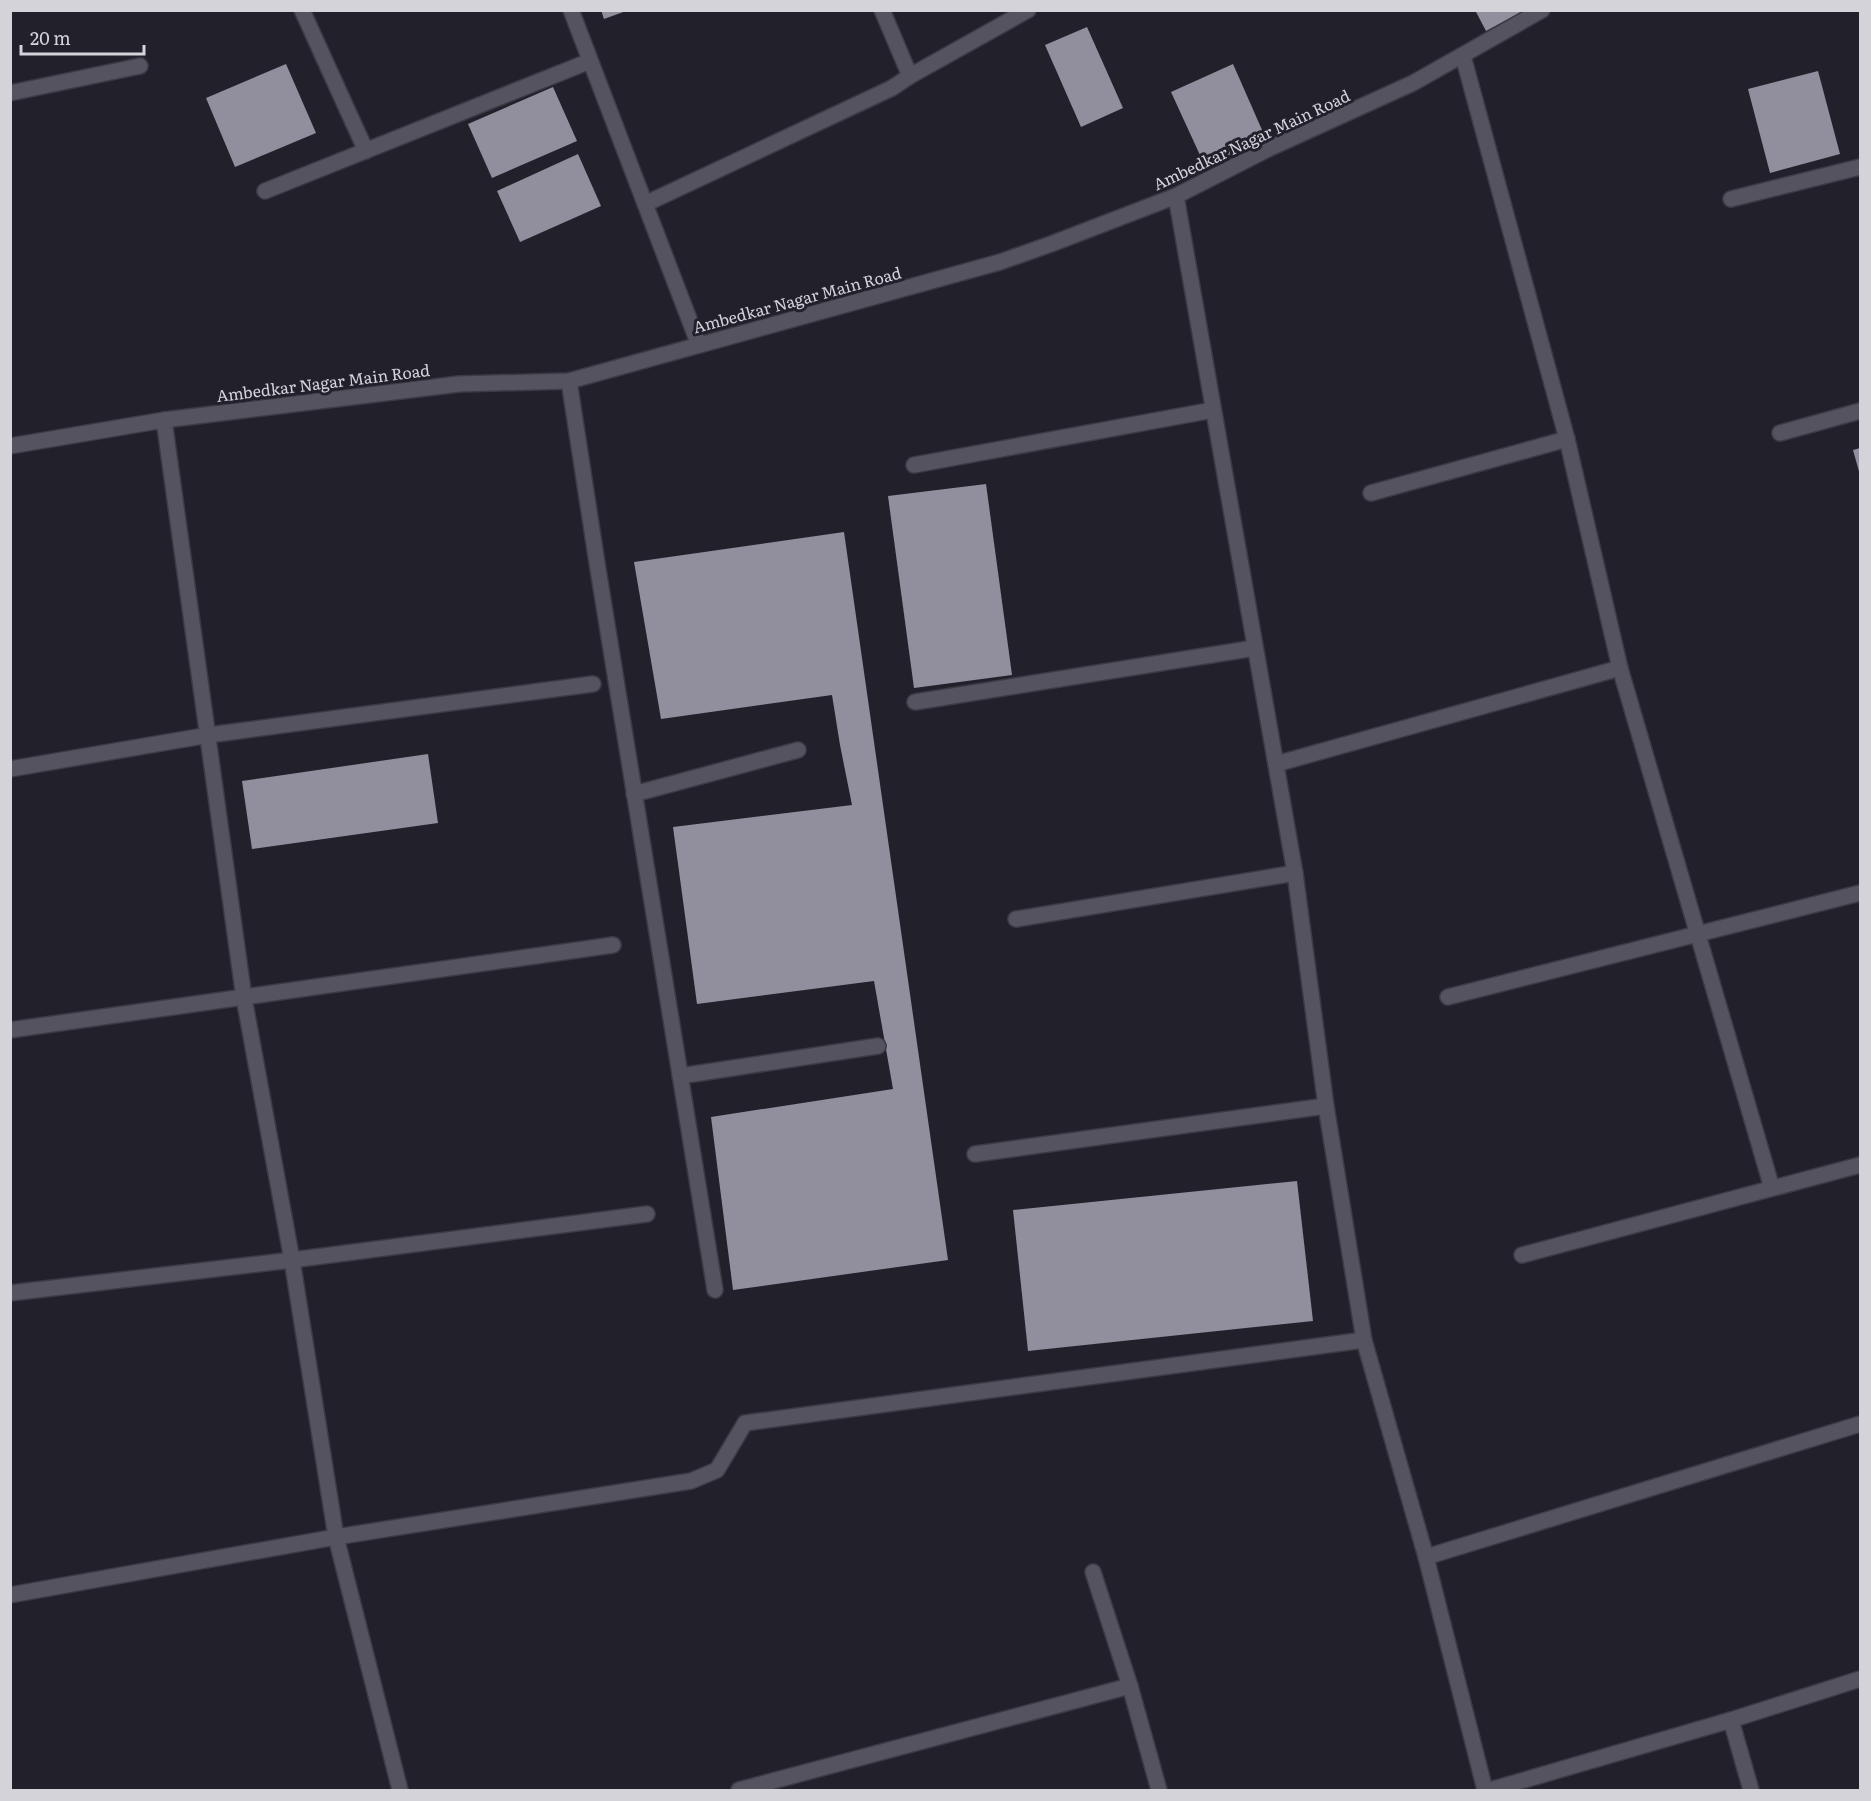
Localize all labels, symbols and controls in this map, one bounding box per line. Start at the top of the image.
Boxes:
scale bar [21,18,144,56]
text: 20 m [30,24,71,51]
street label: Ambedkar Nagar Main Road [1149,83,1354,195]
street label: Ambedkar Nagar Main Road [690,260,904,338]
street label: Ambedkar Nagar Main Road [215,357,431,407]

